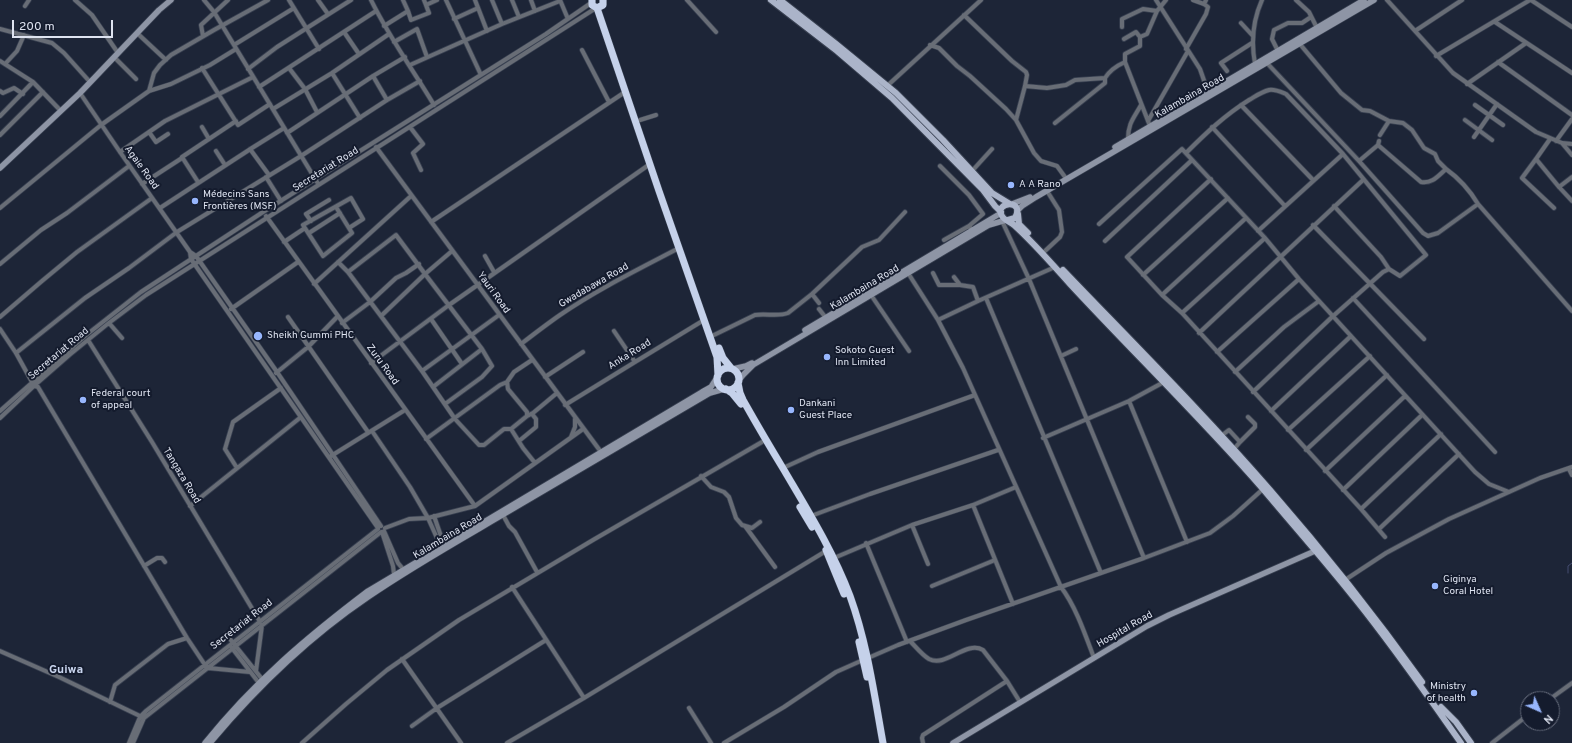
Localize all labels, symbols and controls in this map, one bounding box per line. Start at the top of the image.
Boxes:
scale bar [14,12,115,38]
text: 200 m [19,19,55,35]
street label: Kalambaina Road [1153,72,1227,122]
street label: Agaie Road [121,144,161,192]
street label: Secretariat Road [291,145,361,195]
place label: A A Rano [1019,179,1061,191]
marker: A A Rano [1006,180,1016,190]
place label: Médecins Sans Frontières (MSF) [203,189,276,212]
marker: Médecins Sans Frontières (MSF) [190,196,200,206]
street label: Gwadabawa Road [557,261,631,311]
street label: Kalambaina Road [828,263,902,313]
street label: Yauri Road [474,270,512,316]
street label: Secretariat Road [26,325,92,383]
marker: Sheikh Gummi PHC [252,330,264,342]
place label: Sheikh Gummi PHC [267,330,354,342]
street label: Anka Road [606,337,654,373]
street label: Zuru Road [363,342,401,388]
place label: Sokoto Guest Inn Limited [835,345,895,368]
marker: Sokoto Guest Inn Limited [822,352,832,362]
place label: Federal court of appeal [91,388,151,412]
marker: Federal court of appeal [78,395,88,405]
place label: Dankani Guest Place [799,398,852,422]
marker: Dankani Guest Place [786,405,796,415]
street label: Tangaza Road [160,446,202,506]
street label: Kalambaina Road [411,512,485,562]
place label: Giginya Coral Hotel [1443,574,1493,598]
marker: Giginya Coral Hotel [1430,581,1440,591]
street label: Secretariat Road [209,597,275,653]
street label: Hospital Road [1095,609,1155,651]
district label: Guiwa [49,664,83,678]
place label: Ministry of health [1427,681,1466,704]
marker: Ministry of health [1469,688,1479,698]
north arrow [1520,691,1560,731]
text: N [1540,711,1556,727]

